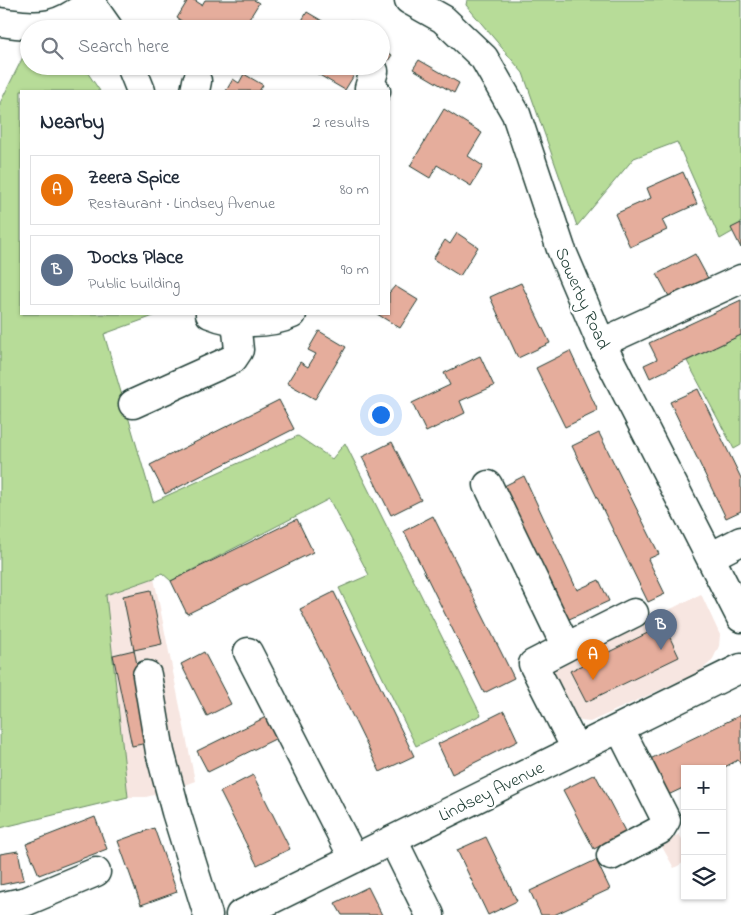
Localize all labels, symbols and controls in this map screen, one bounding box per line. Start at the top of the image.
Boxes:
search box [20,20,390,75]
icon: search [38,34,66,62]
text: Search here [78,34,169,61]
text: Nearby [40,108,104,138]
text: 2 results [312,111,370,135]
text: Zeera Spice [88,165,180,192]
text: A [52,178,62,202]
text: 80 m [340,178,369,202]
text: Restaurant · Lindsey Avenue [88,192,275,216]
street label: Sowerby Road [547,243,615,354]
text: Docks Place [88,245,183,272]
text: B [52,258,62,282]
text: 90 m [341,258,369,282]
text: Public building [88,272,180,296]
your location [368,402,394,428]
pin: B [645,609,677,650]
pin: A [577,639,609,680]
street label: Lindsey Avenue [435,756,550,830]
map controls [681,765,726,900]
button: + [681,765,726,810]
button: − [681,810,726,855]
button: layers [681,855,726,900]

